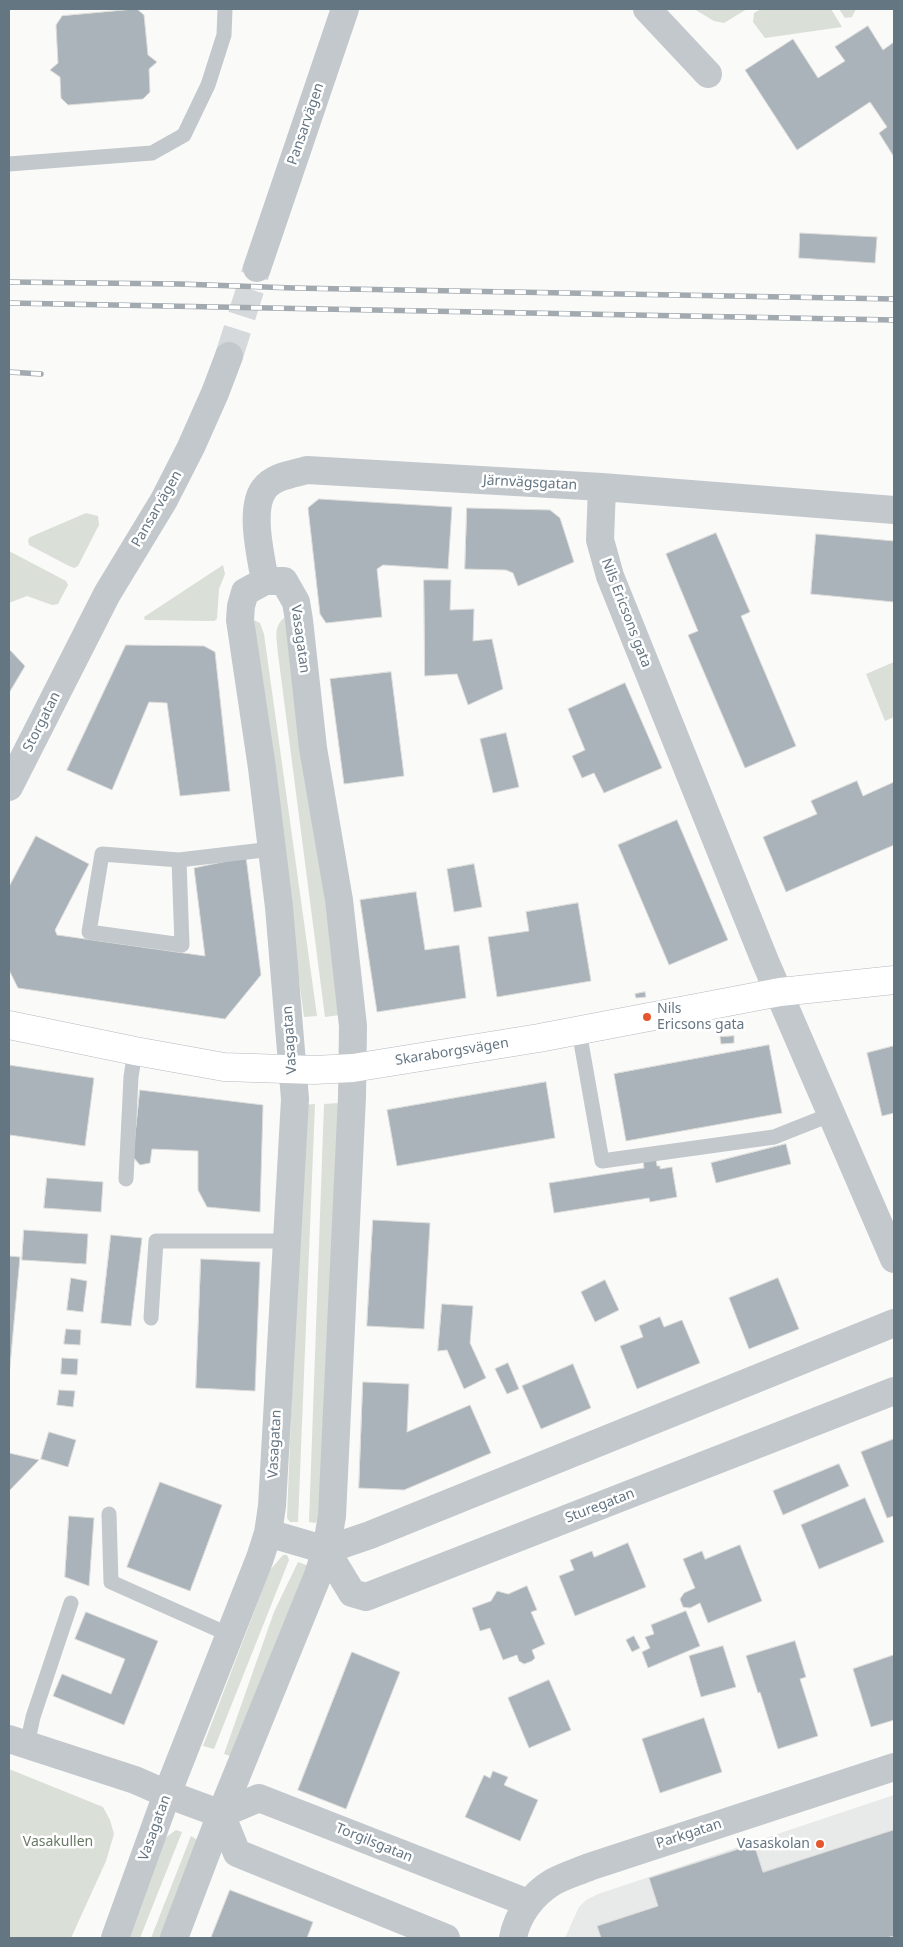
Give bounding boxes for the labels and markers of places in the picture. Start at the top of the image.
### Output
place label: Nils Ericsons gata [657,1001,744,1034]
marker: Nils Ericsons gata [641,1011,653,1023]
place label: Vasaskolan [737,1836,810,1852]
marker: Vasaskolan [814,1838,826,1850]

